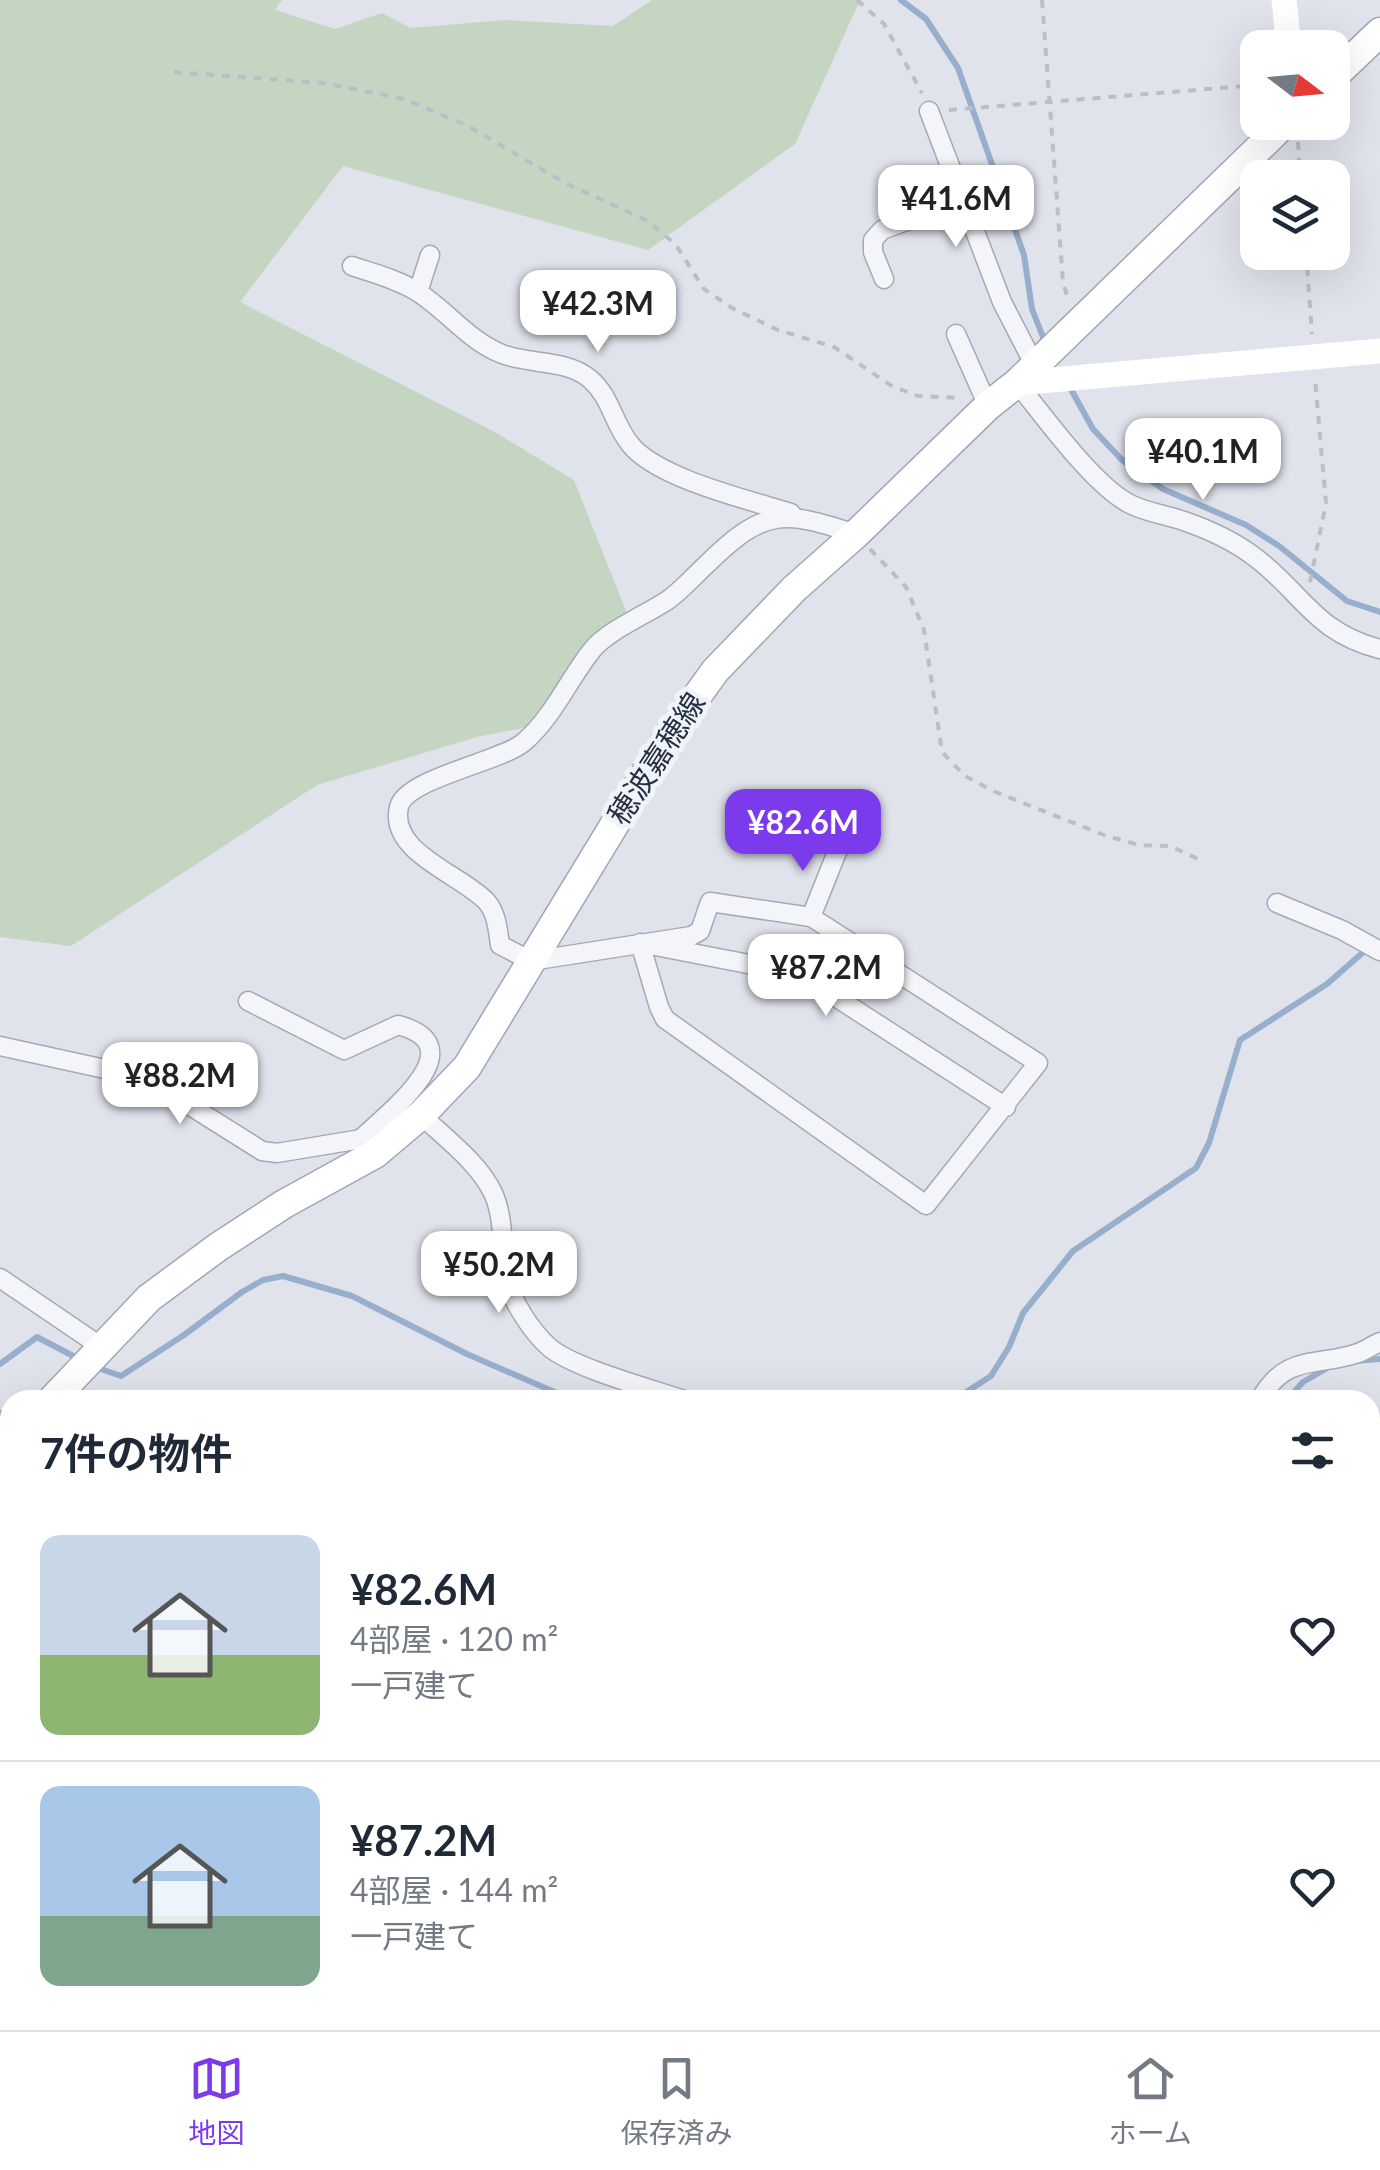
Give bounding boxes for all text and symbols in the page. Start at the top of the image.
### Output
north arrow [1240,30,1350,140]
map controls [1240,30,1350,270]
button: layers [1240,160,1350,270]
pin: ¥41.6M [875,165,1037,250]
text: ¥41.6M [900,178,1012,217]
pin: ¥42.3M [517,270,679,355]
text: ¥42.3M [542,283,654,322]
pin: ¥40.1M [1122,418,1284,503]
text: ¥40.1M [1147,431,1259,470]
street label: 穂波嘉穂線 [599,685,711,831]
pin: ¥82.6M [722,789,884,874]
text: ¥82.6M [747,802,859,841]
pin: ¥87.2M [745,934,907,1019]
text: ¥87.2M [770,947,882,986]
pin: ¥88.2M [99,1042,261,1127]
text: ¥88.2M [124,1055,236,1094]
pin: ¥50.2M [418,1231,580,1316]
text: ¥50.2M [443,1244,555,1283]
icon: filters [1285,1423,1340,1478]
text: 7件の物件 [40,1428,232,1478]
text: ¥82.6M [350,1564,497,1614]
icon: home [120,1575,240,1695]
icon: heart [1285,1608,1340,1663]
text: 4部屋 · 120 m² [350,1619,558,1658]
text: 一戸建て [350,1665,478,1704]
text: ¥87.2M [350,1815,497,1865]
icon: home [120,1826,240,1946]
icon: heart [1285,1859,1340,1914]
text: 4部屋 · 144 m² [350,1870,558,1909]
text: 一戸建て [350,1916,478,1955]
tab: 地図 [188,2051,244,2151]
tab: 保存済み [620,2051,732,2151]
tab: ホーム [1109,2051,1192,2151]

